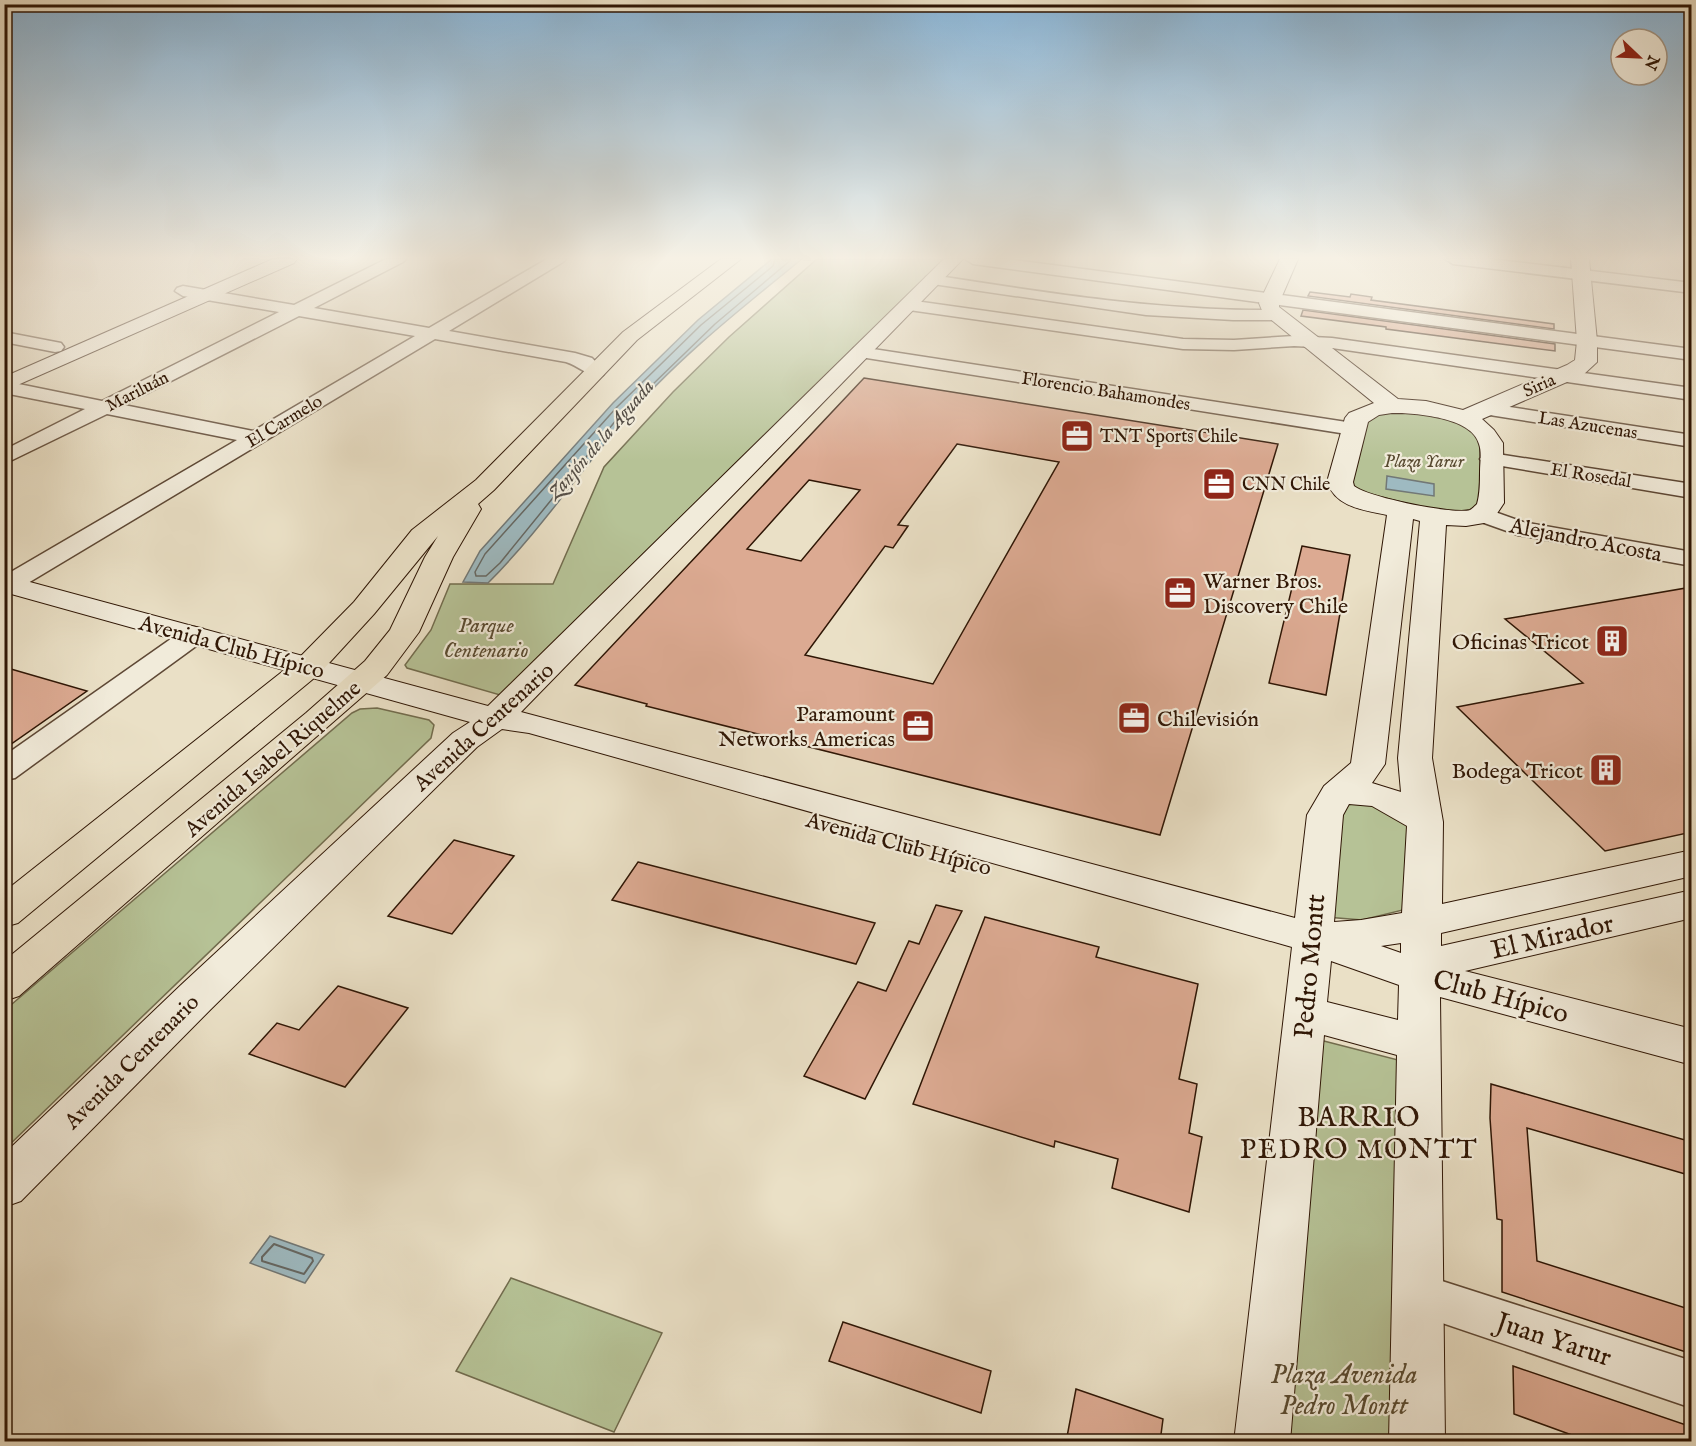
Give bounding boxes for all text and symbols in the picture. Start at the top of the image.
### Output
north arrow [1609,27,1669,87]
text: N [1639,51,1663,73]
street label: Mariluán [102,367,173,418]
street label: Florencio Bahamondes [1020,368,1192,417]
street label: Siria [1520,369,1560,404]
water label: Zanjón de la Aguada [541,375,661,507]
street label: El Carmelo [242,390,327,454]
street label: Las Azucenas [1536,407,1639,446]
office icon: TNT Sports Chile [1059,418,1095,454]
place label: TNT Sports Chile [1100,426,1238,449]
park label: Plaza Yarur [1384,451,1465,474]
street label: El Rosedal [1549,459,1633,494]
office icon: CNN Chile [1201,466,1237,502]
place label: CNN Chile [1242,474,1330,497]
street label: Alejandro Acosta [1506,512,1665,570]
place label: Warner Bros. Discovery Chile [1203,568,1348,621]
office icon: Warner Bros. Discovery Chile [1162,575,1198,611]
street label: Avenida Club Hípico [135,609,327,686]
park label: Parque Centenario [444,612,528,665]
building icon: Oficinas Tricot [1594,623,1630,659]
place label: Oficinas Tricot [1452,629,1589,657]
street label: Avenida Centenario [407,657,561,799]
street label: Avenida Isabel Riquelme [178,675,367,845]
office icon: Chilevisión [1116,700,1152,736]
place label: Paramount Networks Americas [718,701,895,754]
place label: Chilevisión [1157,706,1259,734]
office icon: Paramount Networks Americas [900,708,936,744]
building icon: Bodega Tricot [1588,752,1624,788]
place label: Bodega Tricot [1451,758,1583,786]
street label: Avenida Club Hípico [802,806,994,883]
street label: Pedro Montt [1288,893,1334,1040]
street label: El Mirador [1488,907,1617,969]
street label: Club Hípico [1429,964,1572,1032]
street label: Avenida Centenario [58,989,206,1137]
district label: BARRIO PEDRO MONTT [1240,1101,1478,1168]
street label: Juan Yarur [1489,1305,1615,1376]
park label: Plaza Avenida Pedro Montt [1271,1359,1417,1424]

